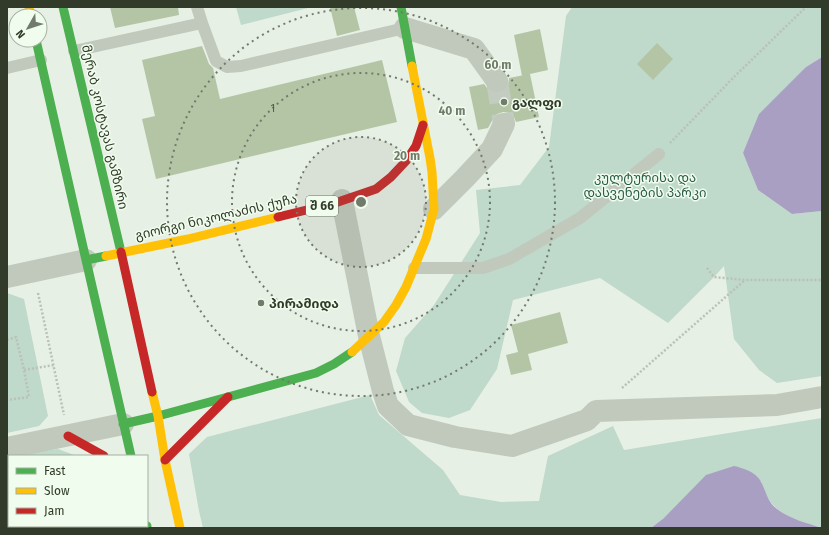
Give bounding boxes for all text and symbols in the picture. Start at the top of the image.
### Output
north arrow [8,8,48,48]
text: N [13,27,28,41]
street label: მერაბ კოსტავას გამზირი [79,43,131,211]
text: 60 m [485,58,511,72]
place label: გალფი [512,95,562,111]
marker: გალფი [499,97,509,107]
house number: 1 [271,102,275,115]
text: 40 m [439,104,465,118]
text: 20 m [394,149,420,163]
park label: კულტურისა და დასვენების პარკი [583,170,707,201]
street label: გიორგი ნიკოლაძის ქუჩა [134,191,299,244]
centre of rings [354,195,368,209]
road number: შ 66 [306,196,338,216]
place label: პირამიდა [269,296,339,312]
marker: პირამიდა [256,298,266,308]
legend [8,455,148,527]
text: Fast [44,464,66,478]
text: Slow [44,484,70,498]
text: Jam [44,504,64,518]

